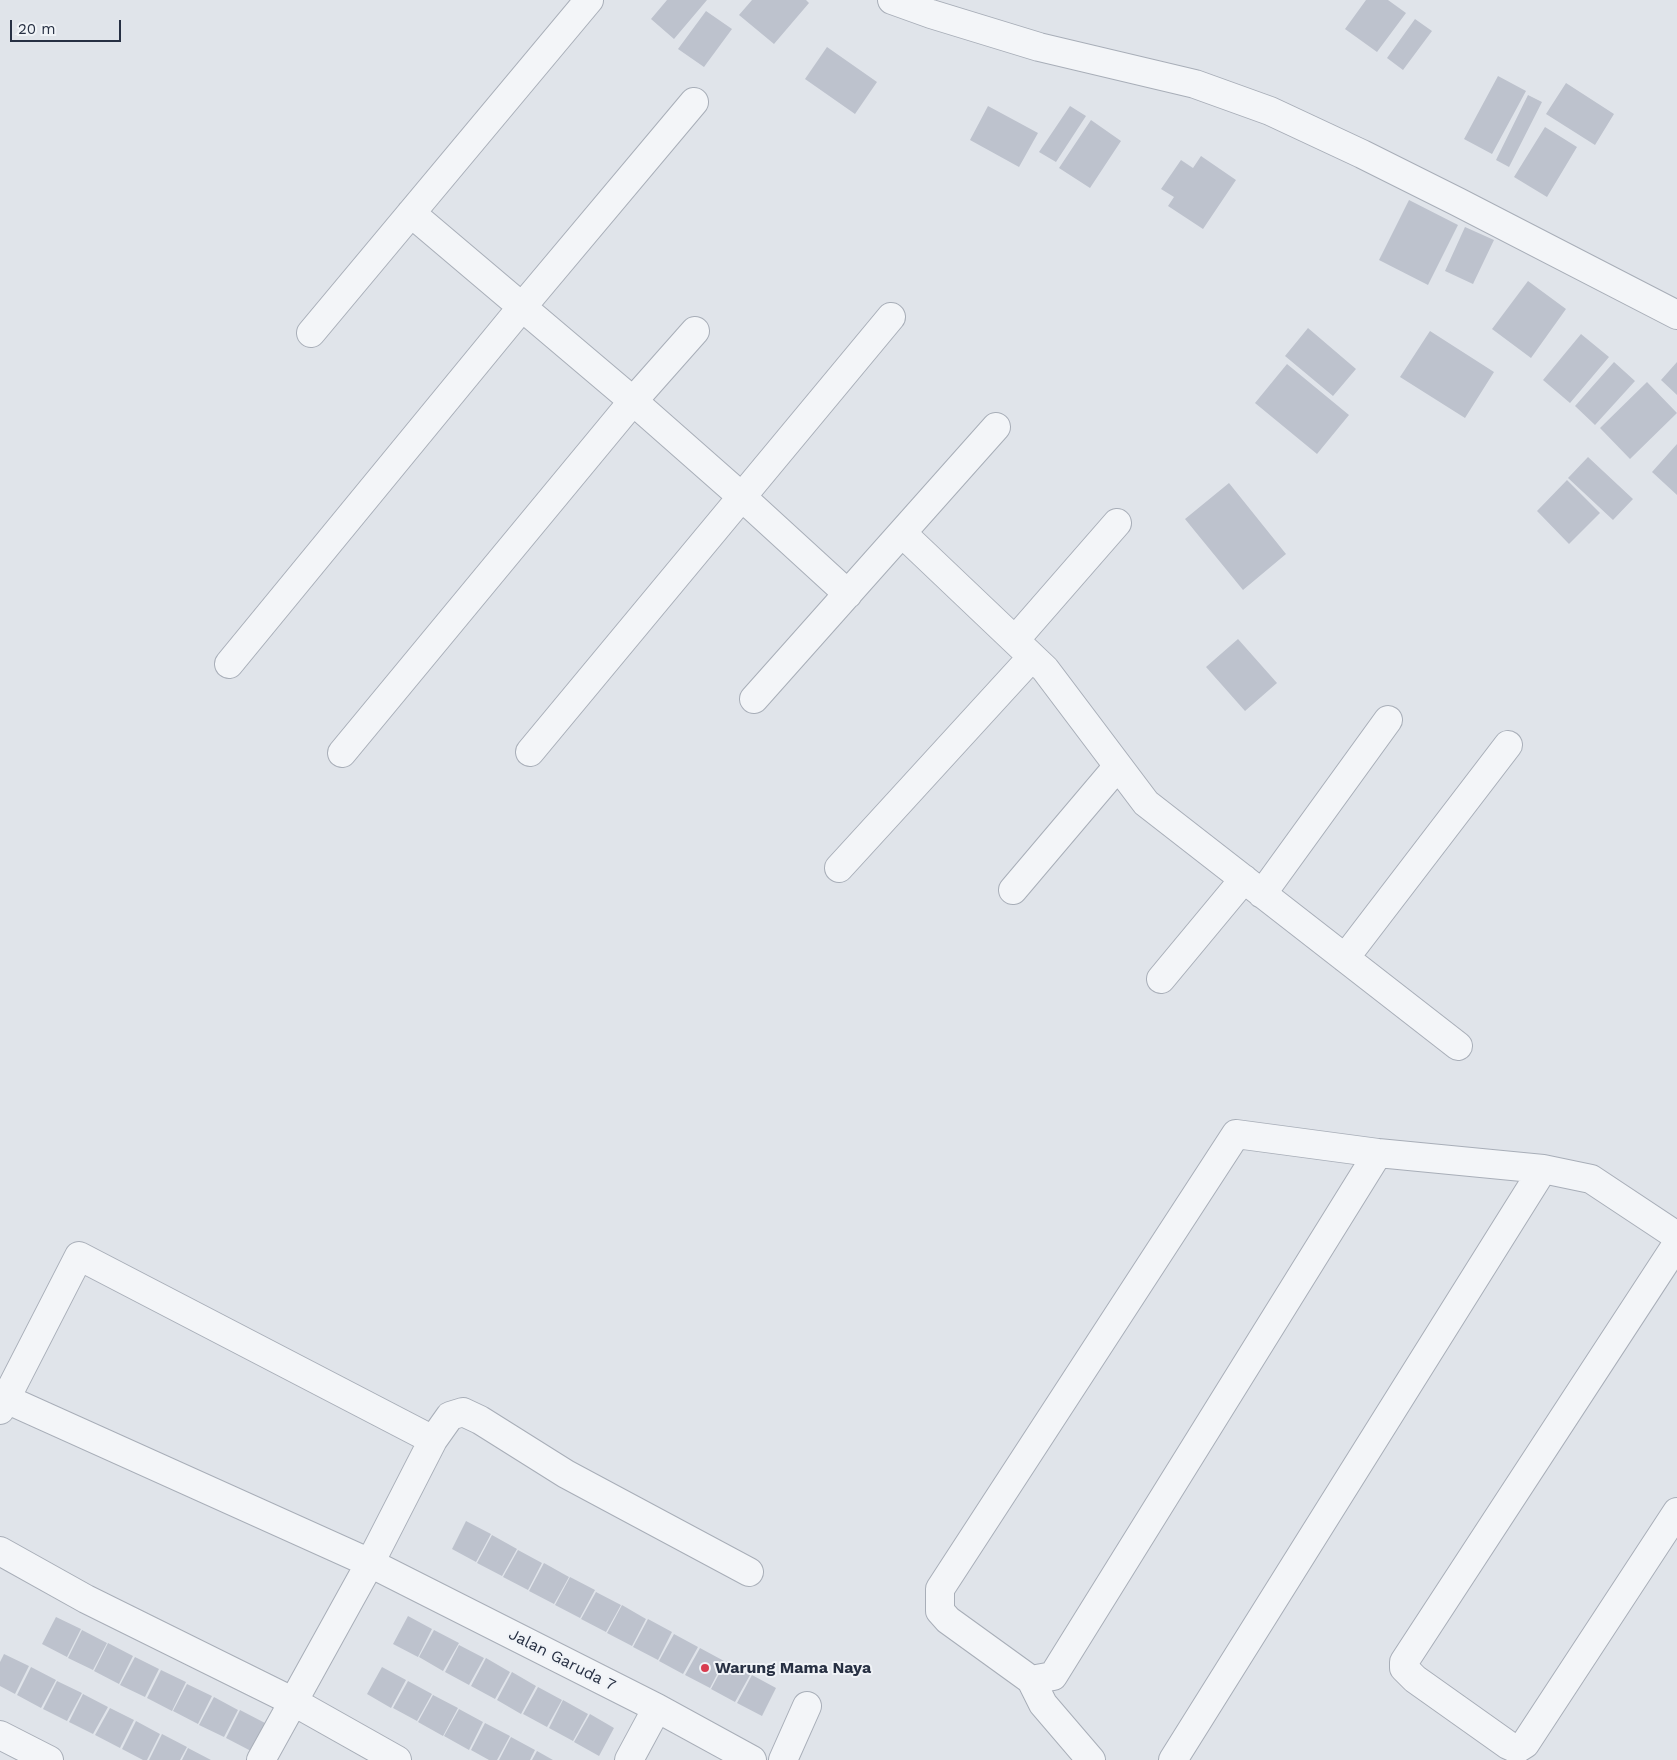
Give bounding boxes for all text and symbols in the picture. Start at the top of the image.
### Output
scale bar [12,10,124,42]
text: 20 m [18,20,56,38]
street label: Jalan Garuda 7 [505,1625,619,1695]
place label: Warung Mama Naya [715,1658,871,1678]
marker: Warung Mama Naya [699,1662,711,1674]

